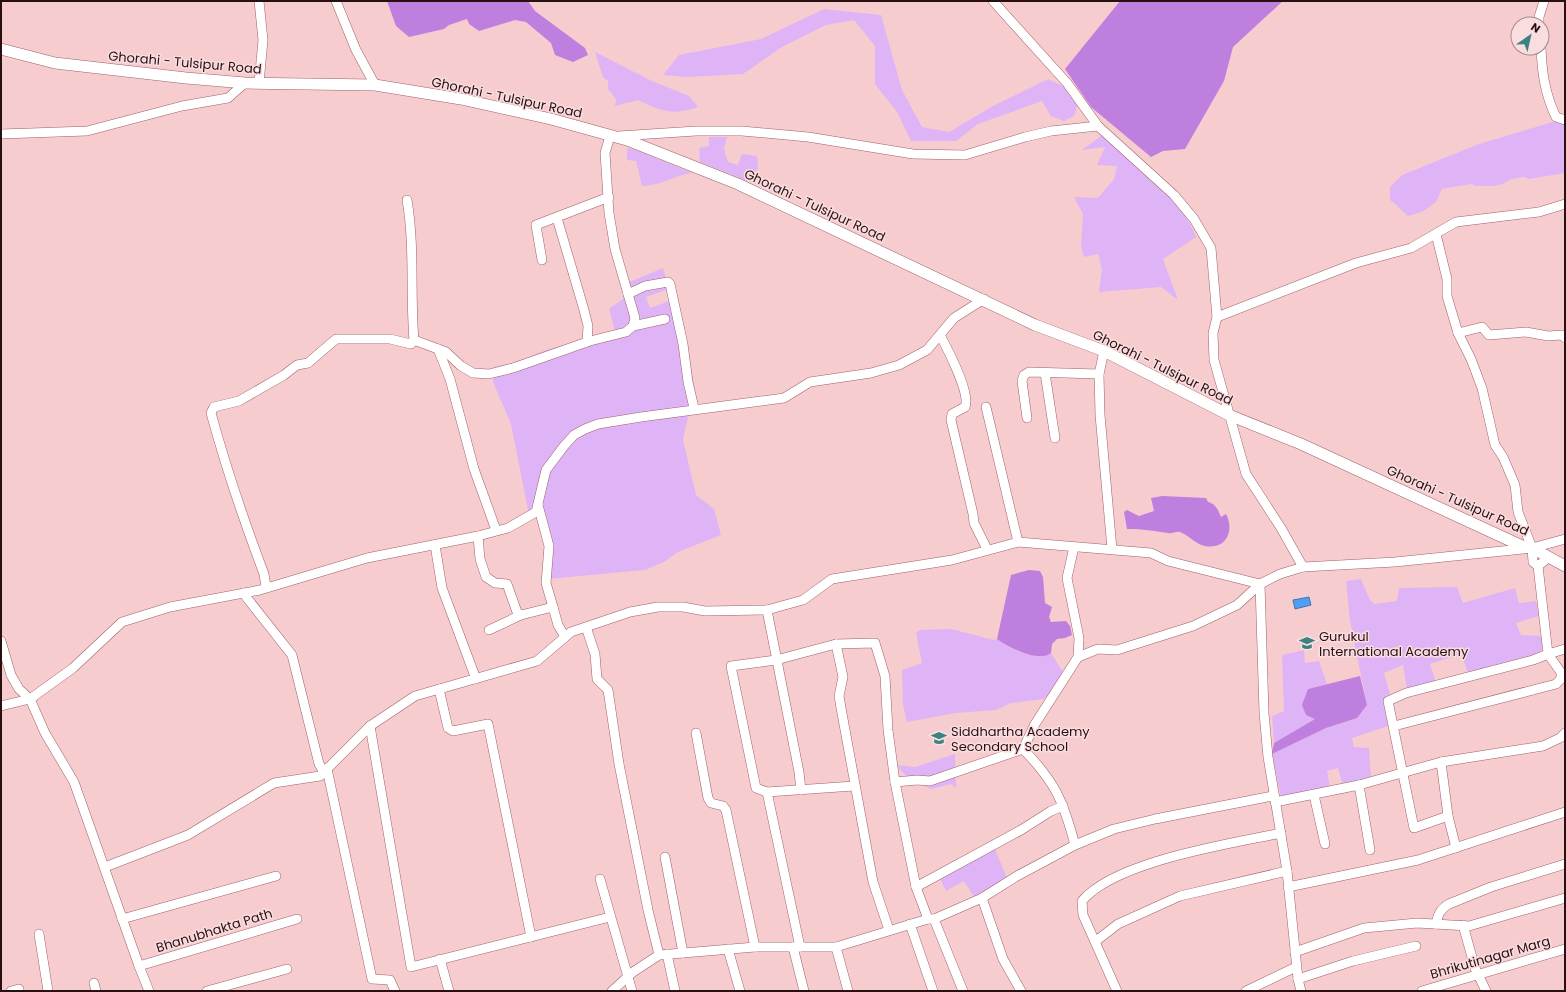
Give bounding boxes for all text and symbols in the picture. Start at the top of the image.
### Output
north arrow [1510,16,1550,56]
text: N [1528,19,1543,37]
street label: Ghorahi - Tulsipur Road [108,46,262,79]
street label: Ghorahi - Tulsipur Road [430,72,584,123]
street label: Ghorahi - Tulsipur Road [741,164,888,247]
street label: Ghorahi - Tulsipur Road [1090,325,1236,410]
street label: Ghorahi - Tulsipur Road [1384,461,1532,540]
place label: Gurukul International Academy [1319,627,1469,661]
school or university icon: Gurukul International Academy [1298,634,1316,652]
place label: Siddhartha Academy Secondary School [951,722,1090,756]
school or university icon: Siddhartha Academy Secondary School [930,729,948,747]
street label: Bhanubhakta Path [154,904,275,957]
street label: Bhrikutinagar Marg [1428,931,1552,984]

